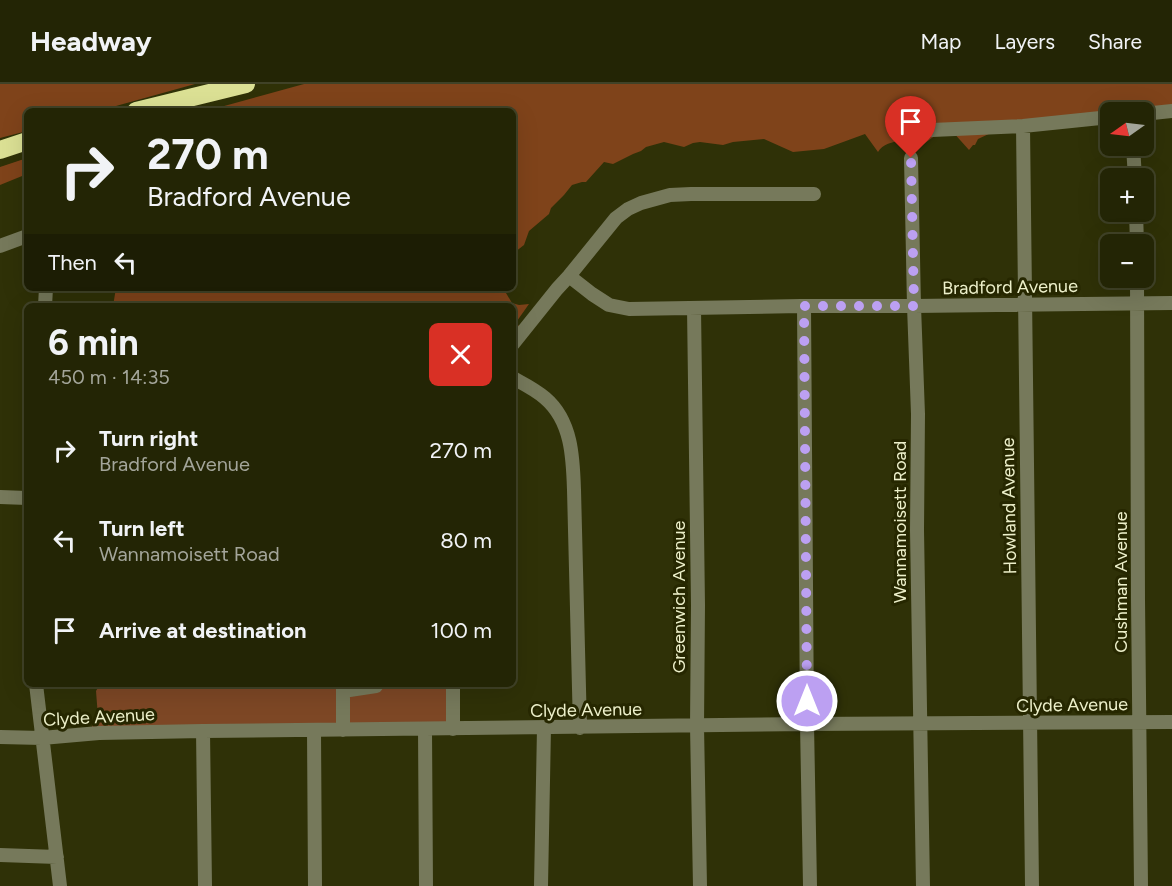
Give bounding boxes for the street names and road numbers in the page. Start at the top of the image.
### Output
street label: Bradford Avenue [942,275,1078,299]
street label: Howland Avenue [997,437,1021,575]
street label: Wannamoisett Road [889,441,911,603]
street label: Cushman Avenue [1110,511,1132,653]
street label: Greenwich Avenue [668,520,690,673]
street label: Clyde Avenue [1016,693,1128,717]
street label: Clyde Avenue [530,698,642,722]
street label: Clyde Avenue [43,703,156,731]

